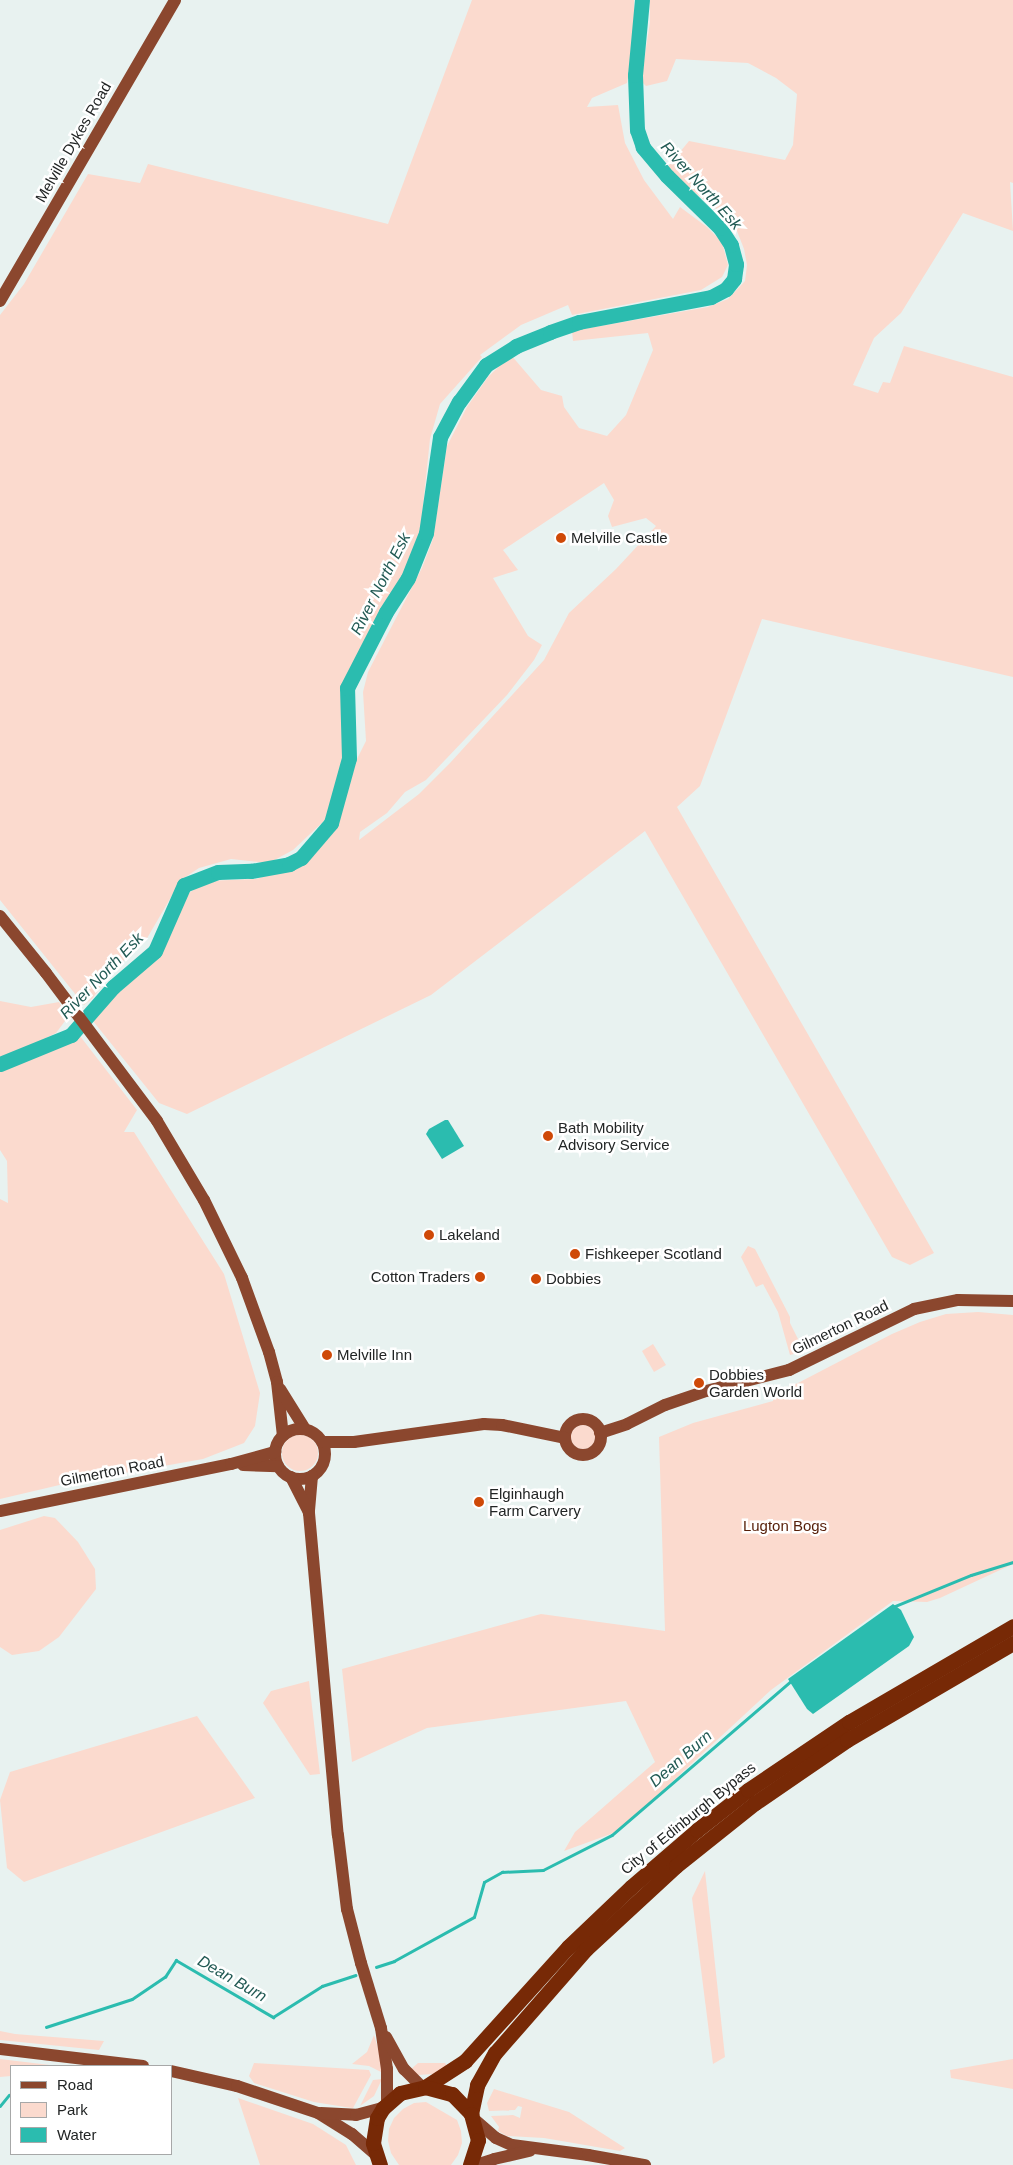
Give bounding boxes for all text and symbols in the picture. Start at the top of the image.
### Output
street label: Melville Dykes Road [31,79,115,205]
water label: River North Esk [656,138,746,234]
place label: Melville Castle [571,529,668,547]
water label: River North Esk [347,530,415,638]
marker: Melville Castle [555,532,567,544]
water label: River North Esk [56,929,148,1023]
place label: Bath Mobility Advisory Service [558,1118,670,1153]
marker: Bath Mobility Advisory Service [542,1130,554,1142]
place label: Lakeland [439,1226,500,1244]
marker: Lakeland [423,1229,435,1241]
place label: Fishkeeper Scotland [585,1245,722,1263]
marker: Fishkeeper Scotland [569,1248,581,1260]
place label: Cotton Traders [371,1268,470,1286]
place label: Dobbies [546,1270,601,1288]
marker: Cotton Traders [474,1271,486,1283]
marker: Dobbies [530,1273,542,1285]
street label: Gilmerton Road [789,1296,891,1358]
place label: Melville Inn [337,1346,412,1364]
marker: Melville Inn [321,1349,333,1361]
place label: Dobbies Garden World [709,1365,802,1400]
marker: Dobbies Garden World [693,1377,705,1389]
street label: Gilmerton Road [59,1452,165,1490]
place label: Elginhaugh Farm Carvery [489,1484,581,1519]
marker: Elginhaugh Farm Carvery [473,1496,485,1508]
park label: Lugton Bogs [743,1517,827,1535]
water label: Dean Burn [646,1727,716,1791]
street label: City of Edinburgh Bypass [617,1758,759,1878]
water label: Dean Burn [194,1952,270,2006]
legend [10,2065,172,2155]
text: Road [57,2076,93,2093]
text: Park [57,2101,88,2118]
text: Water [57,2126,96,2143]

